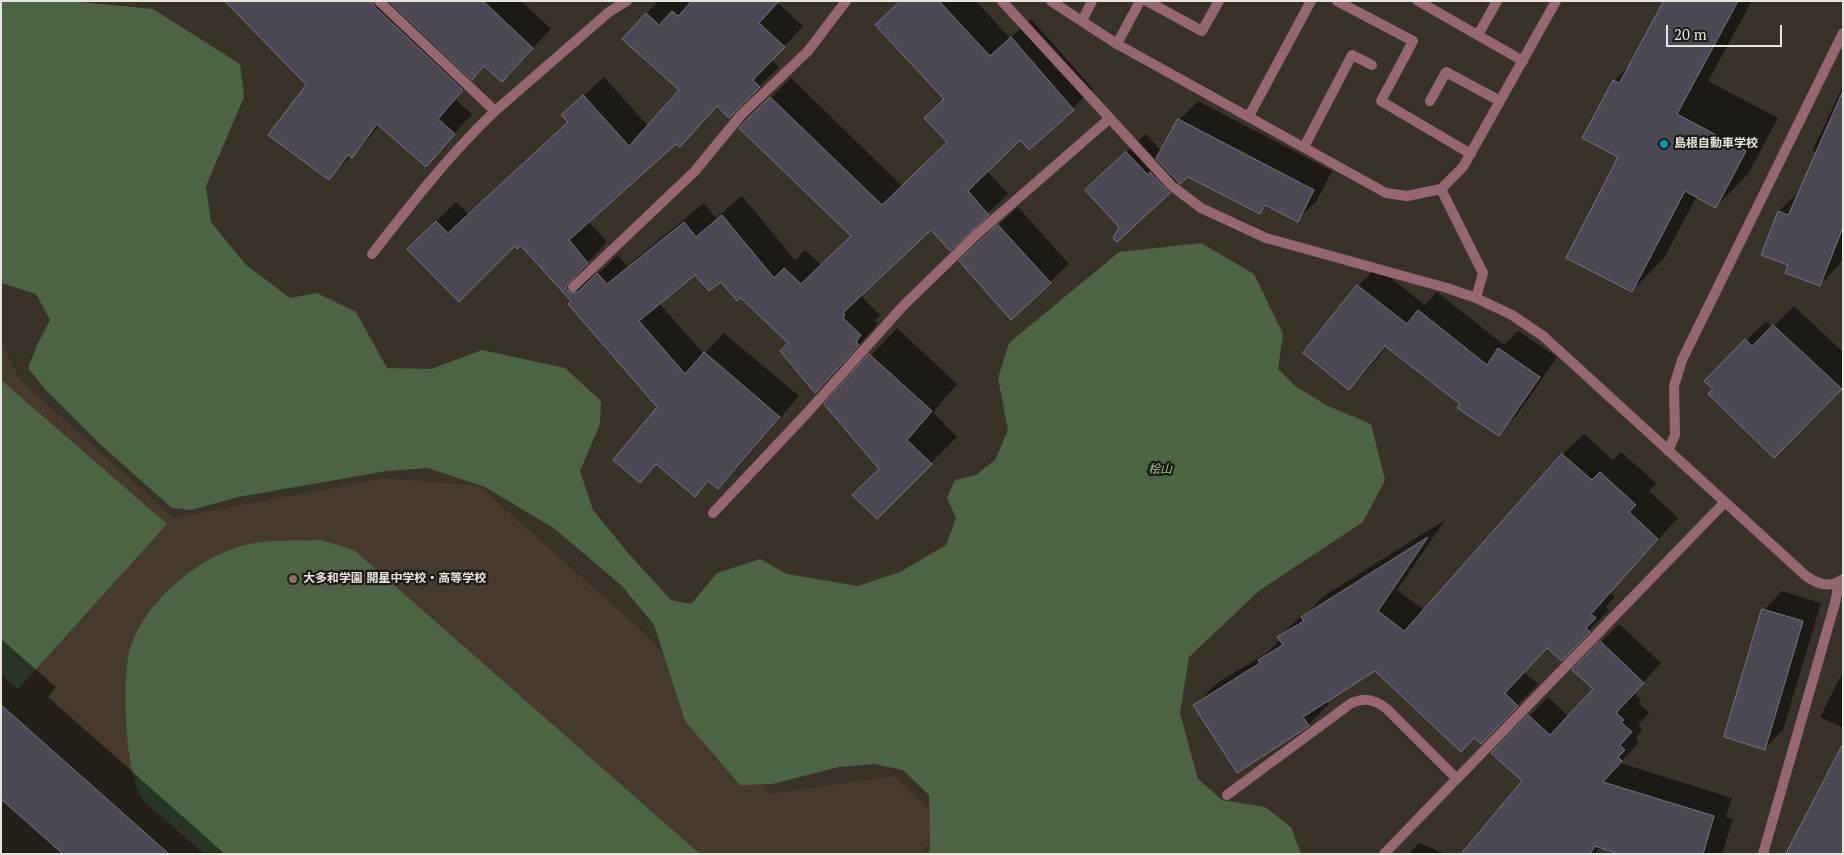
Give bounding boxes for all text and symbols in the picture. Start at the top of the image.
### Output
scale bar [1669,15,1785,47]
text: 20 m [1674,24,1707,44]
place label: 島根自動車学校 [1674,137,1758,151]
marker: 島根自動車学校 [1658,138,1670,150]
park label: 桧山 [1148,463,1172,477]
place label: 大多和学園 開星中学校・高等学校 [303,572,486,586]
marker: 大多和学園 開星中学校・高等学校 [287,573,299,585]

